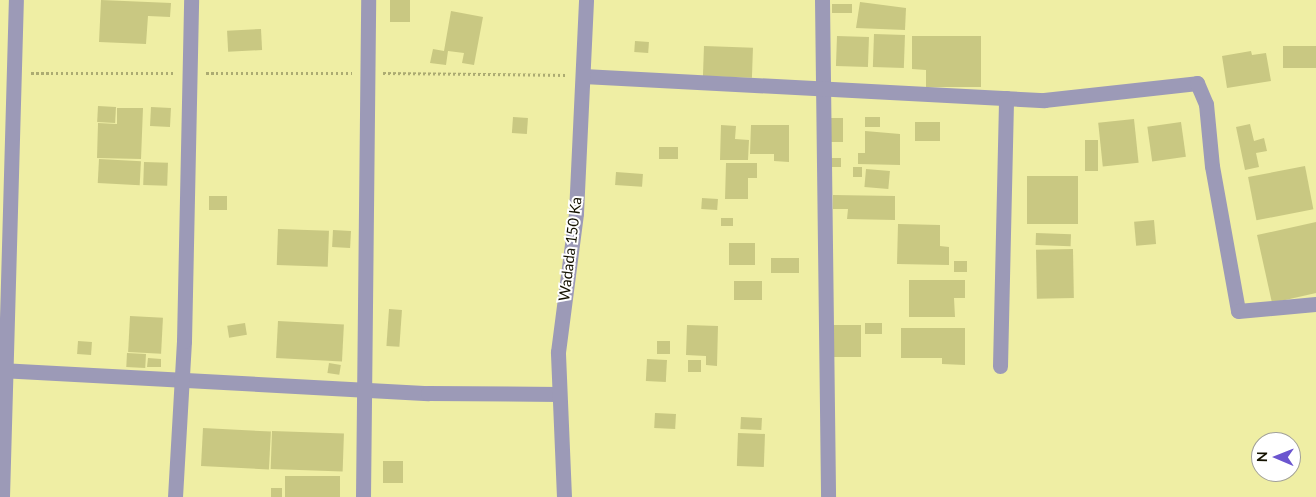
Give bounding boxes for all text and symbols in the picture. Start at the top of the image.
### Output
street label: Wadada 150 Ka [555,196,585,302]
north arrow [1251,432,1301,482]
text: N [1253,451,1270,462]

